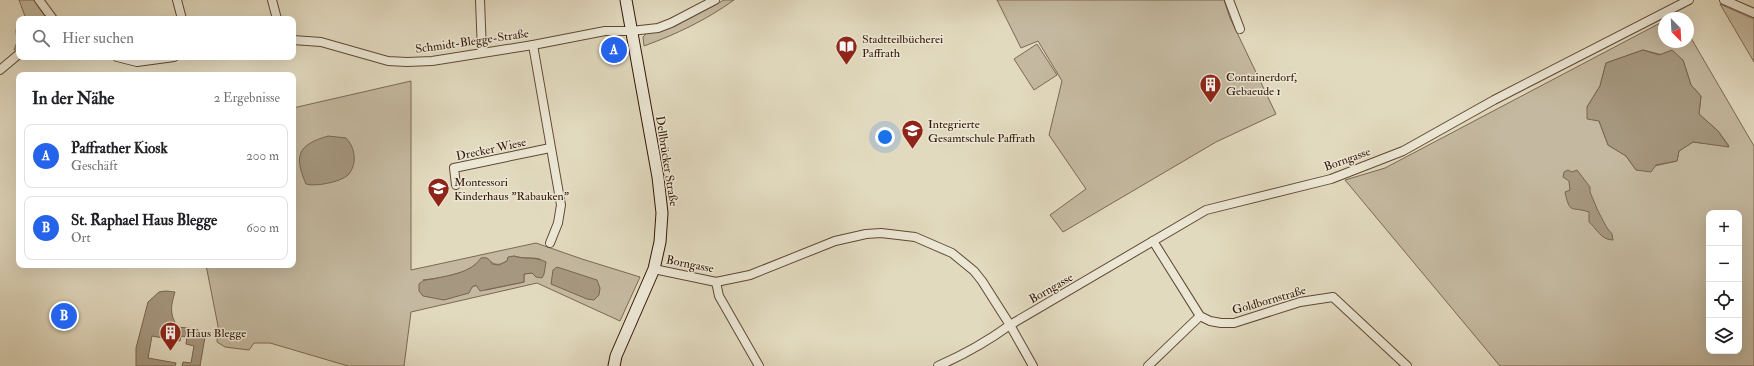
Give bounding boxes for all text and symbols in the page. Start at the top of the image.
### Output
north arrow [1658,12,1694,48]
search box [16,16,296,60]
street label: Schmidt-Blegge-Straße [414,26,530,57]
icon: search [30,27,52,49]
text: Hier suchen [62,29,134,48]
place label: Stadtteilbücherei Paffrath [862,32,943,61]
library icon: Stadtteilbücherei Paffrath [834,33,860,66]
pin: A [601,35,627,65]
place label: Containerdorf, Gebaeude 1 [1226,70,1297,99]
building icon: Containerdorf, Gebaeude 1 [1198,71,1224,104]
text: In der Nähe [32,88,114,109]
text: 2 Ergebnisse [214,90,280,106]
street label: Dellbrücker Straße [652,115,681,207]
place label: Integrierte Gesamtschule Paffrath [928,117,1036,146]
school or university icon: Integrierte Gesamtschule Paffrath [899,118,925,151]
your location [875,127,895,147]
street label: Drecker Wiese [455,135,527,164]
text: Paffrather Kiosk [71,139,168,158]
street label: Borngasse [1322,144,1372,175]
text: A [42,148,50,164]
text: 200 m [246,148,279,164]
text: Geschäft [71,158,118,174]
place label: Montessori Kinderhaus "Rabauken" [454,175,570,204]
school or university icon: Montessori Kinderhaus "Rabauken" [425,176,451,209]
map controls [1706,210,1742,354]
button: + [1706,210,1742,246]
text: St. Raphael Haus Blegge [71,211,217,230]
text: B [42,220,50,236]
text: 600 m [246,220,279,236]
text: Ort [71,230,91,246]
button: − [1706,246,1742,282]
street label: Borngasse [665,253,715,276]
street label: Borngasse [1027,270,1076,307]
button: locate [1706,282,1742,318]
street label: Goldbornstraße [1231,283,1308,318]
pin: B [51,301,77,331]
button: layers [1706,318,1742,354]
building icon: Haus Blegge [158,320,184,353]
place label: Haus Blegge [186,326,246,341]

